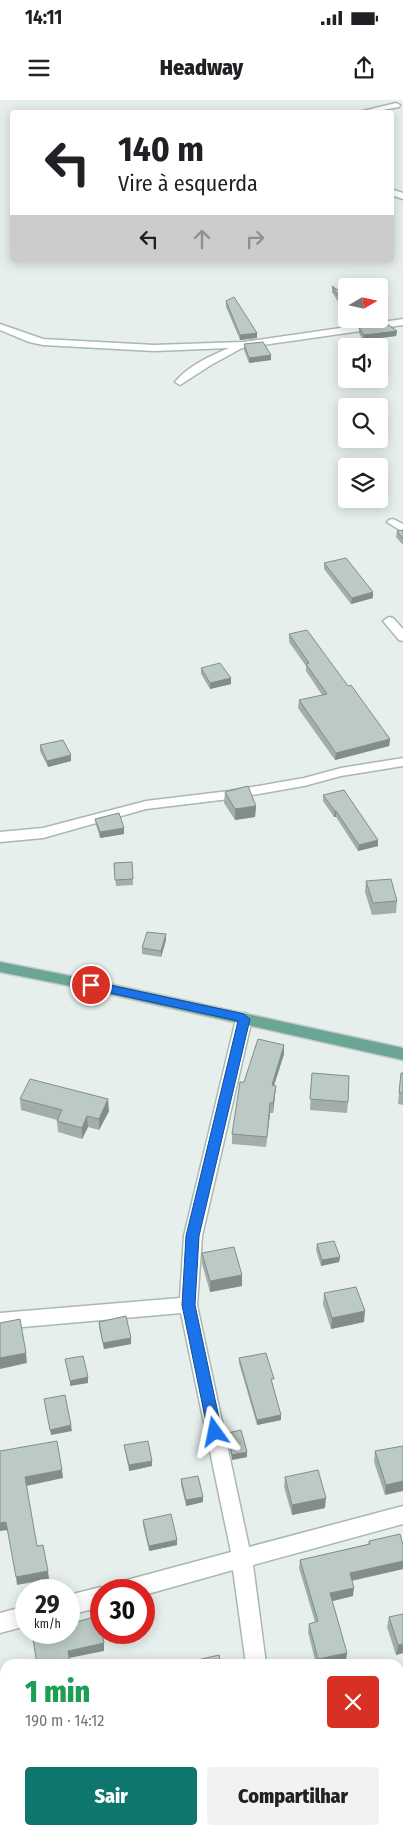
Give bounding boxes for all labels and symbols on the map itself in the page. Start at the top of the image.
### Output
north arrow [338,278,388,328]
pin [70,964,112,1006]
position arrow [188,1405,240,1457]
speed limit sign: 30 [90,1579,155,1644]

